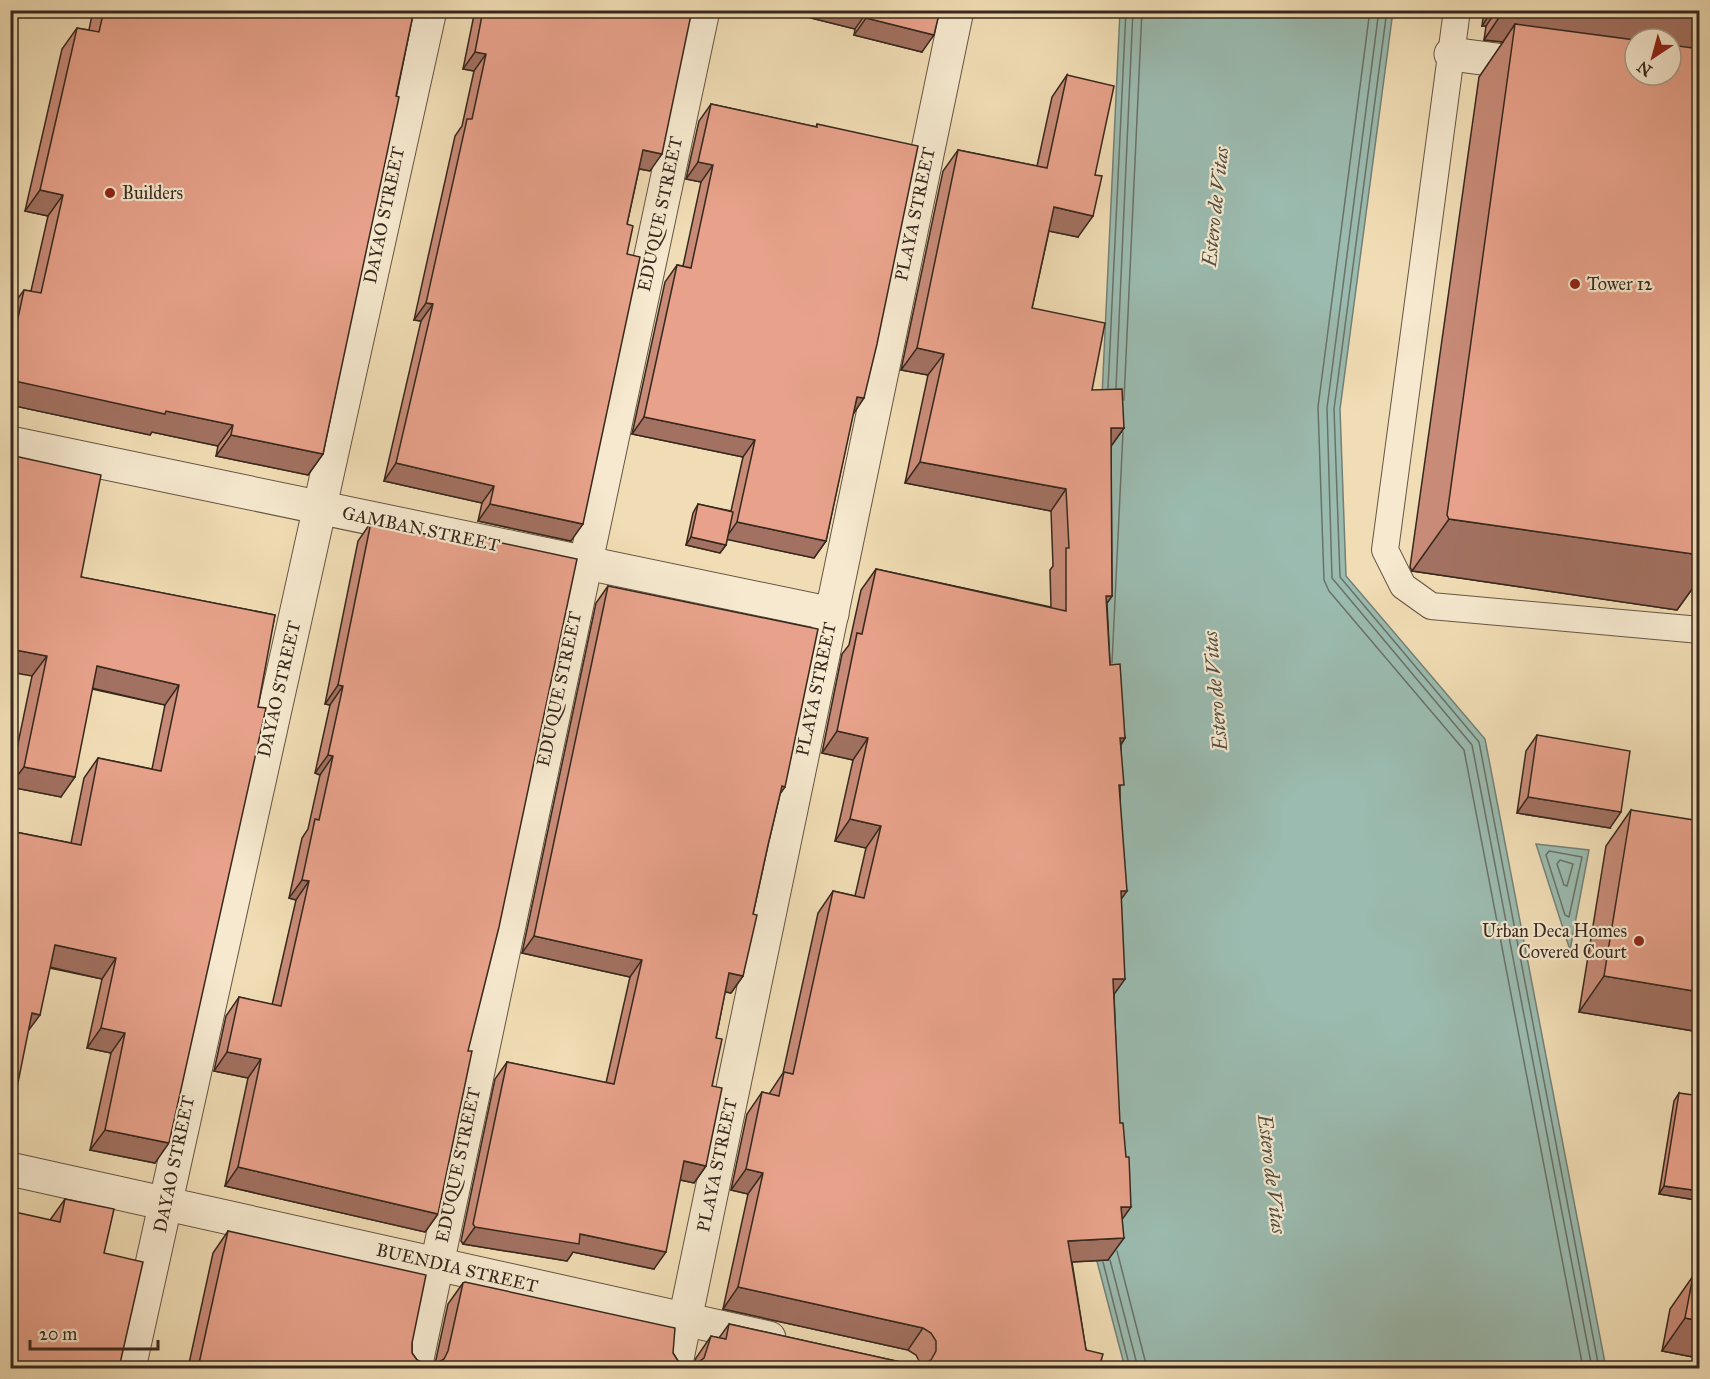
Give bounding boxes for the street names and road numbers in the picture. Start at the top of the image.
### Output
street label: EDUQUE STREET [633,134,687,294]
street label: DAYAO STREET [359,145,409,285]
street label: PLAYA STREET [890,145,940,283]
street label: GAMBAN STREET [340,502,502,556]
street label: EDUQUE STREET [532,609,586,769]
street label: DAYAO STREET [253,619,305,759]
street label: PLAYA STREET [791,620,841,758]
street label: EDUQUE STREET [431,1085,485,1245]
street label: DAYAO STREET [149,1094,199,1234]
street label: PLAYA STREET [692,1096,742,1234]
street label: BUENDIA STREET [374,1239,540,1297]

